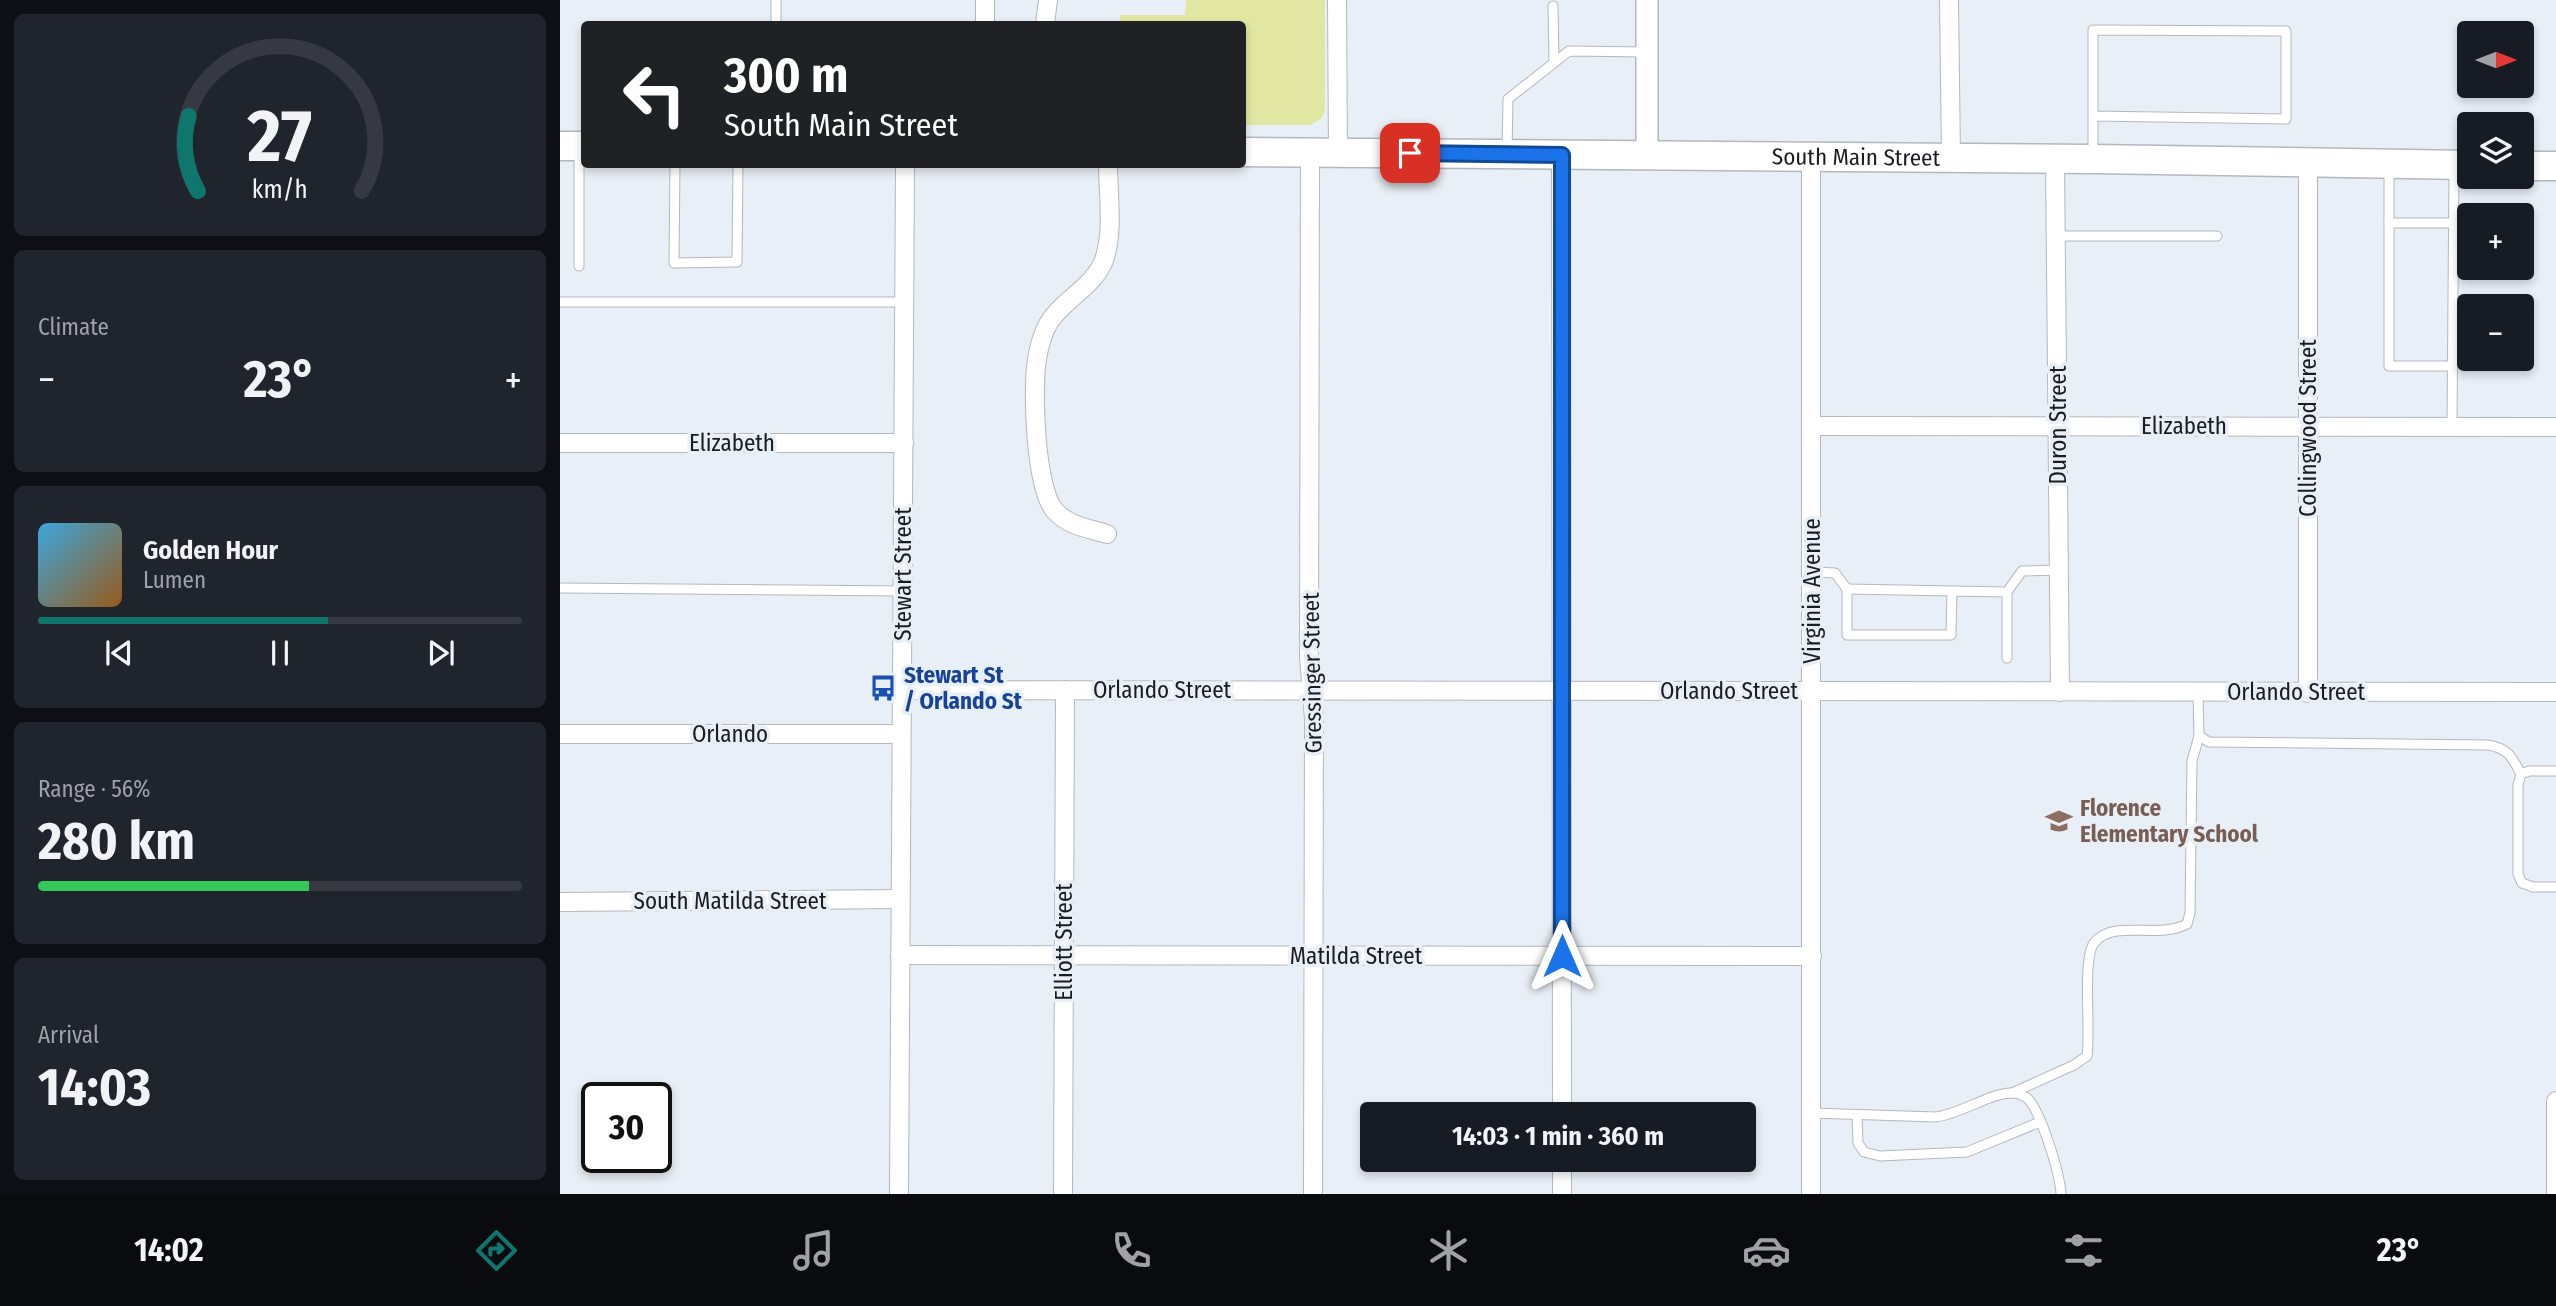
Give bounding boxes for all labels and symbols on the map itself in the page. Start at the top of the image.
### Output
north arrow [2457,21,2534,98]
pin [1380,123,1440,183]
street label: South Main Street [1772,142,1941,172]
street label: Collingwood Street [2294,339,2322,517]
street label: Duron Street [2044,365,2072,484]
street label: Elizabeth [2141,412,2227,440]
street label: Elizabeth [689,429,775,457]
street label: Stewart Street [889,507,917,641]
street label: Virginia Avenue [1798,518,1826,664]
street label: Gressinger Street [1297,592,1327,754]
place label: Stewart St / Orlando St [904,661,1023,715]
bus stop icon: Stewart St / Orlando St [868,673,898,703]
street label: Orlando Street [1093,676,1232,704]
street label: Orlando Street [1660,677,1799,705]
street label: Orlando Street [2227,678,2366,706]
street label: Orlando [692,720,768,748]
place label: Florence Elementary School [2080,794,2259,848]
school or university icon: Florence Elementary School [2044,806,2074,836]
street label: Elliott Street [1050,883,1078,1001]
street label: South Matilda Street [633,887,827,915]
position arrow [1525,919,1599,993]
street label: Matilda Street [1290,942,1423,970]
speed limit sign: 30 [581,1082,672,1173]

